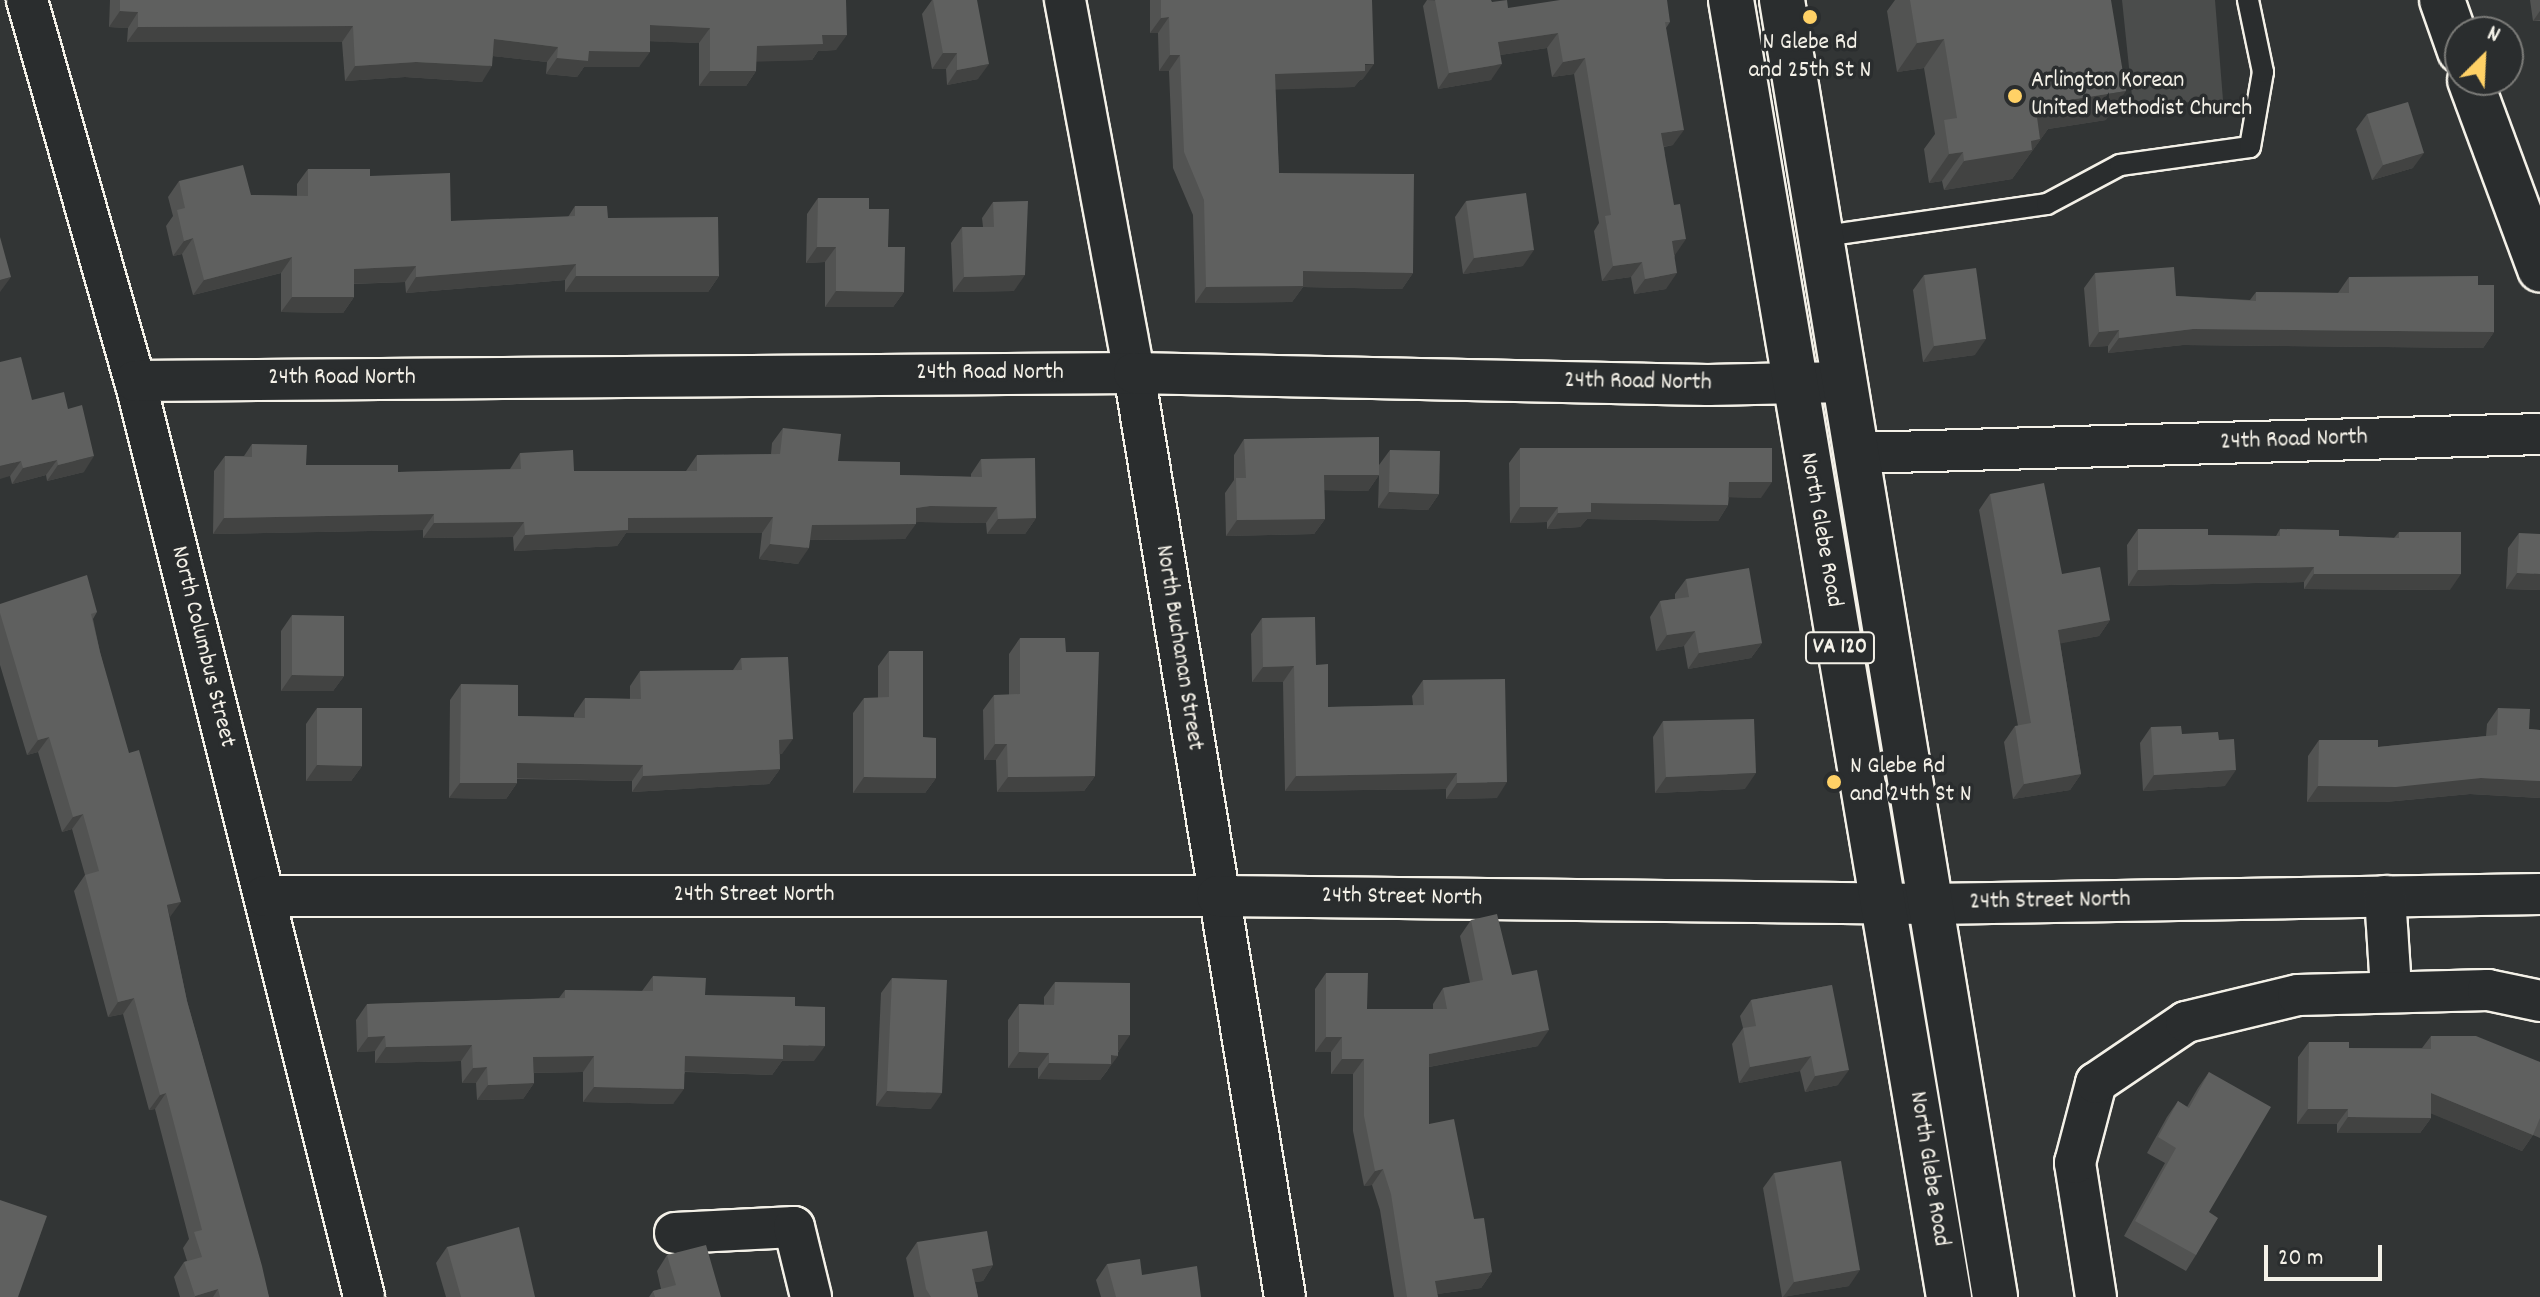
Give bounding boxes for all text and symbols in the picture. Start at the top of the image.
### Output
marker: N Glebe Rd and 25th St N [1801,8,1819,26]
north arrow [2444,16,2524,96]
text: N [2482,19,2504,52]
place label: N Glebe Rd and 25th St N [1749,30,1871,86]
place label: Arlington Korean United Methodist Church [2031,68,2252,124]
marker: Arlington Korean United Methodist Church [2006,87,2024,105]
street label: 24th Road North [916,360,1064,388]
street label: 24th Road North [268,365,416,393]
street label: 24th Road North [1564,367,1712,399]
street label: 24th Road North [2220,424,2368,458]
street label: North Glebe Road [1792,450,1848,610]
street label: North Columbus Street [163,543,241,751]
street label: North Buchanan Street [1148,543,1208,753]
road number: VA 120 [1804,630,1876,666]
place label: N Glebe Rd and 24th St N [1850,754,1972,810]
marker: N Glebe Rd and 24th St N [1825,773,1843,791]
street label: 24th Street North [674,882,834,910]
street label: 24th Street North [1321,882,1483,914]
street label: 24th Street North [1969,886,2131,918]
street label: North Glebe Road [1902,1089,1954,1249]
scale bar [2268,1229,2386,1279]
text: 20 m [2278,1242,2324,1276]

